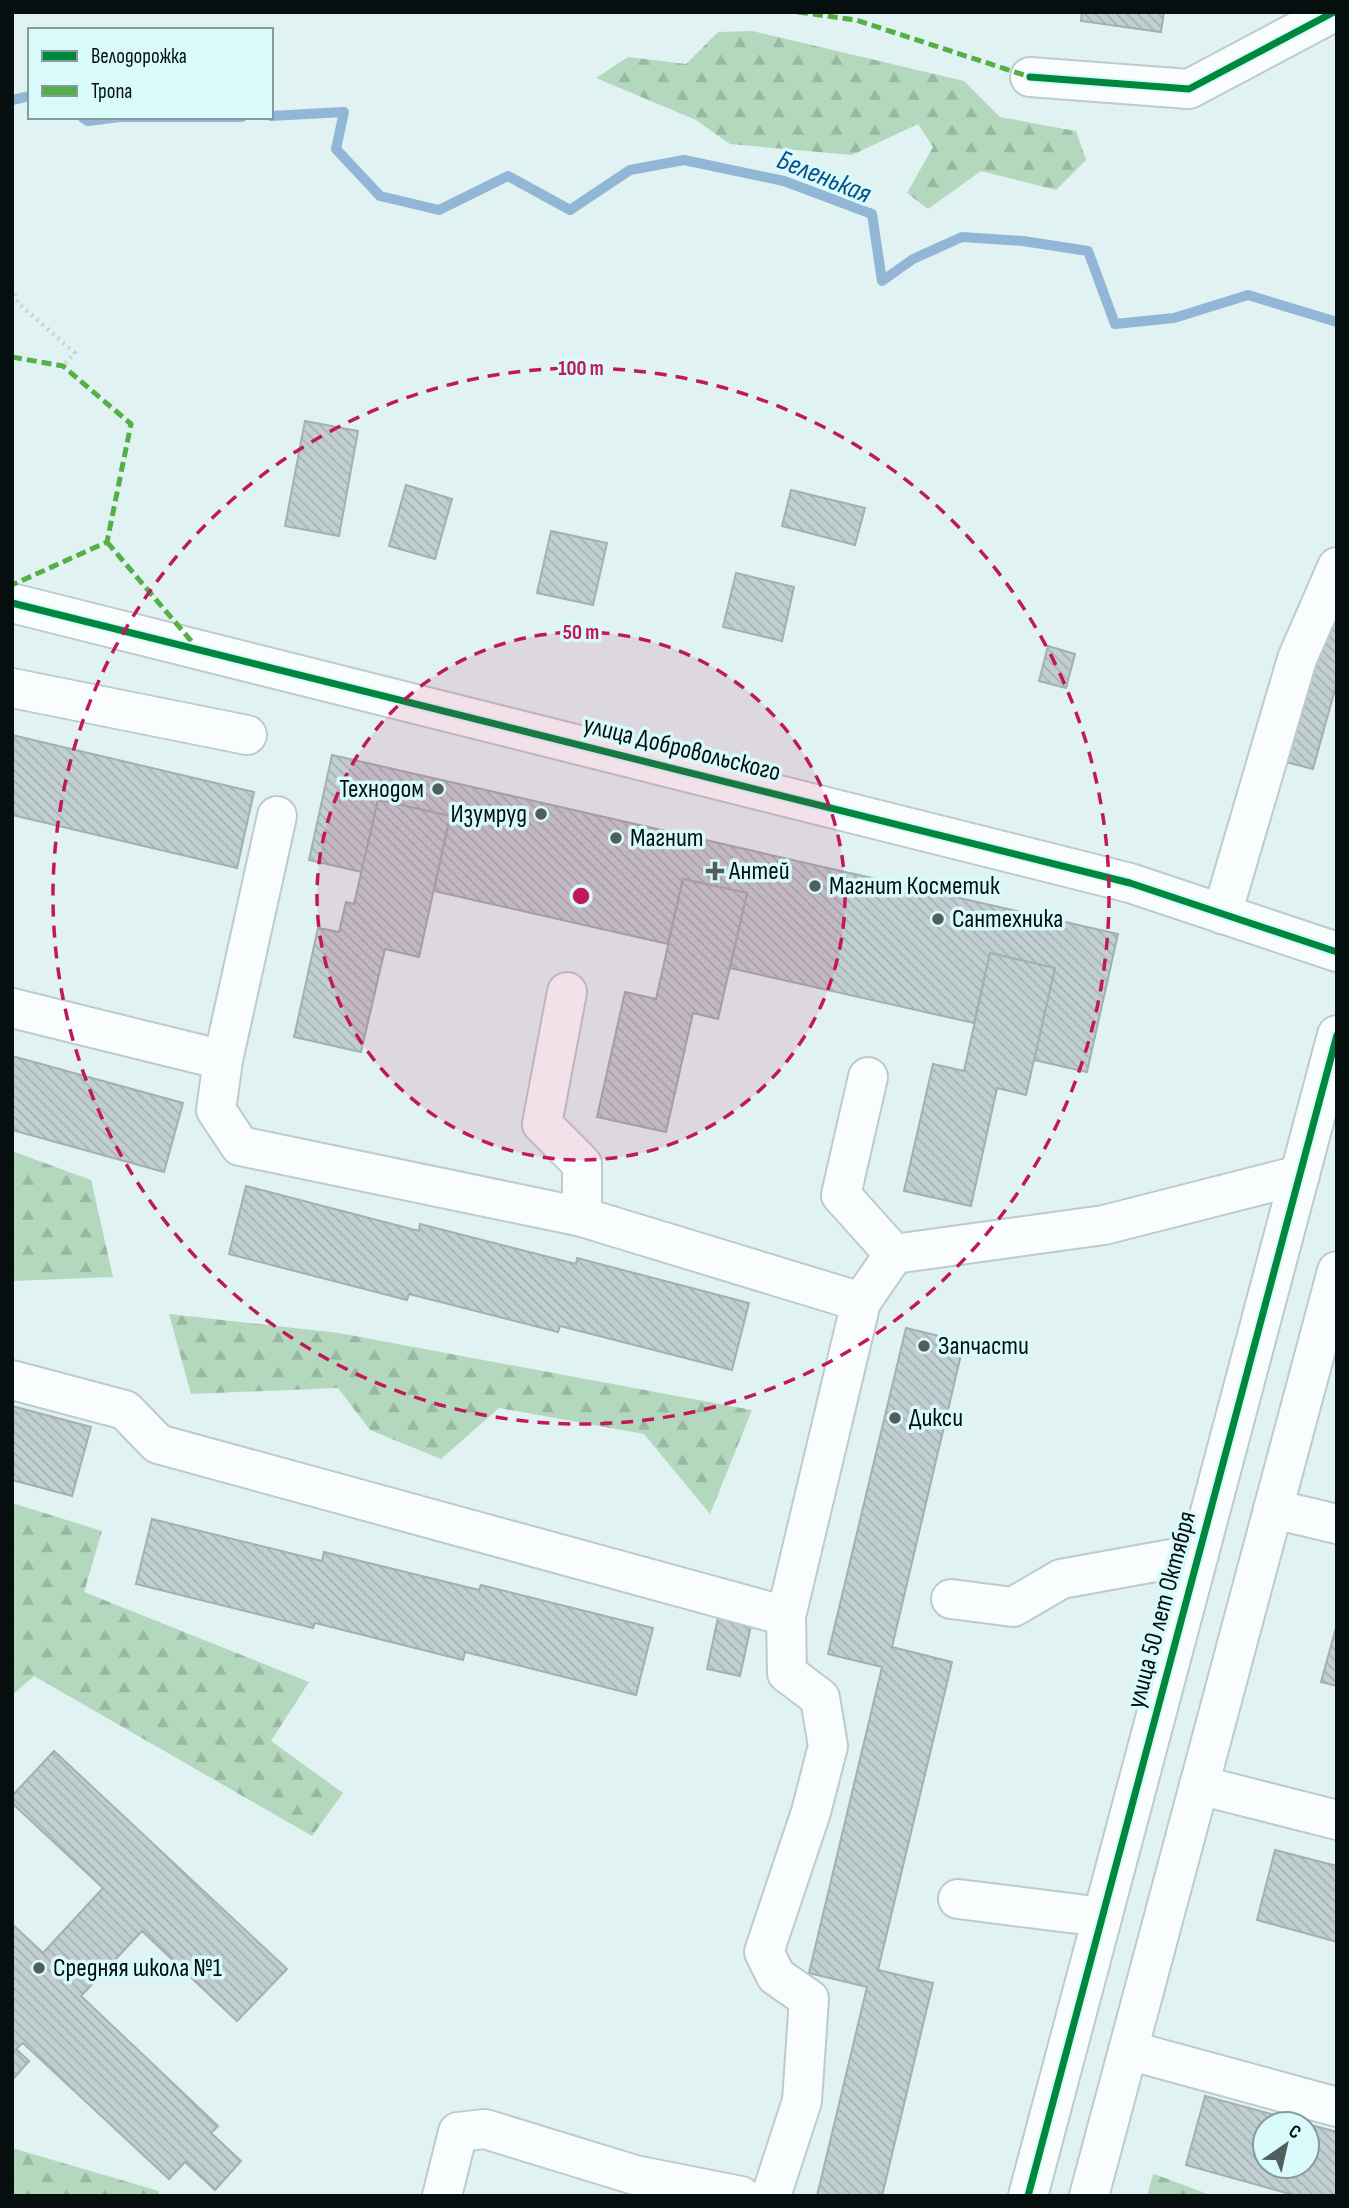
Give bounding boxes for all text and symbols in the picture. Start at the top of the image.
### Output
legend [28,28,273,119]
text: Велодорожка [91,44,187,69]
text: Тропа [91,79,132,104]
water label: Беленькая [772,143,876,211]
text: 100 m [558,356,604,381]
text: 50 m [563,620,599,645]
street label: улица Добровольского [580,710,784,788]
place label: Технодом [339,774,424,805]
marker: Технодом [430,781,446,797]
place label: Изумруд [451,799,527,830]
marker: Изумруд [533,806,549,822]
place label: Магнит [630,823,703,854]
marker: Магнит [608,830,624,846]
place label: Антей [728,856,790,887]
marker: Антей [707,863,723,879]
place label: Магнит Косметик [829,871,1000,902]
marker: Магнит Косметик [807,878,823,894]
centre of rings [569,884,593,908]
place label: Сантехника [952,904,1063,935]
marker: Сантехника [930,911,946,927]
place label: Запчасти [938,1331,1029,1362]
marker: Запчасти [916,1338,932,1354]
place label: Дикси [909,1403,963,1434]
marker: Дикси [887,1410,903,1426]
street label: улица 50 лет Октября [1121,1508,1203,1712]
place label: Средняя школа №1 [53,1953,222,1984]
marker: Средняя школа №1 [31,1960,47,1976]
north arrow [1251,2110,1321,2180]
text: С [1284,2120,1305,2145]

